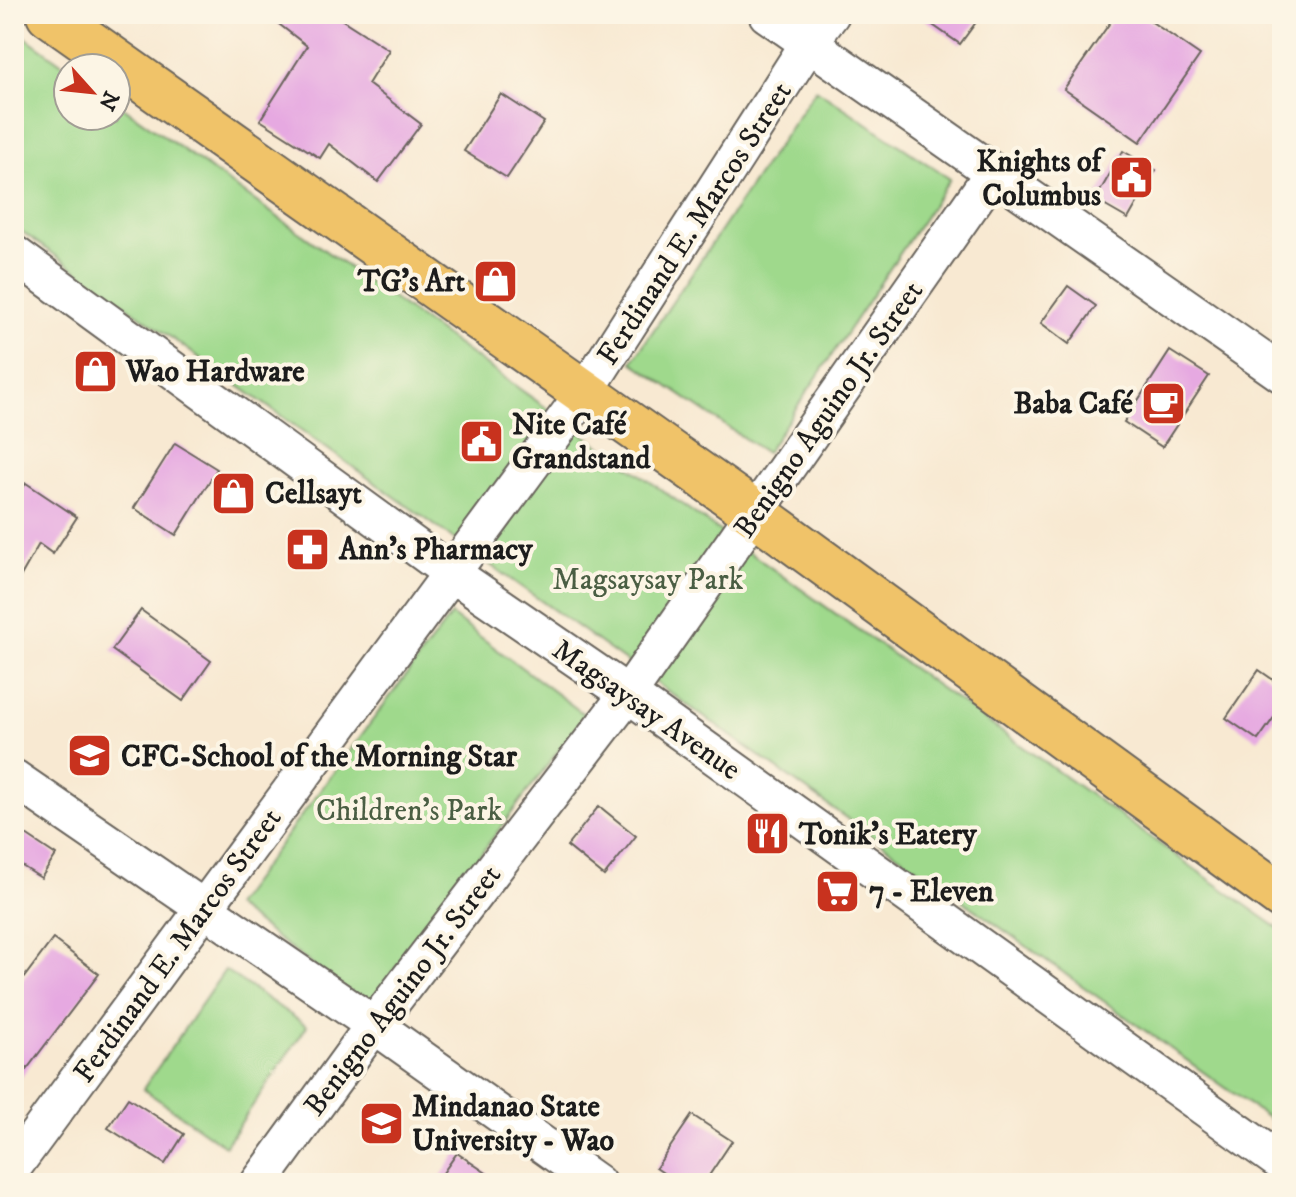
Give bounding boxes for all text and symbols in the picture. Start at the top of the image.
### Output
north arrow [52,52,132,132]
street label: Ferdinand E. Marcos Street [590,75,801,372]
text: N [92,86,125,115]
place label: Knights of Columbus [976,144,1106,215]
public building icon: Knights of Columbus [1108,154,1156,202]
shop icon: TG's Art [472,257,520,305]
place label: TG's Art [357,264,465,301]
street label: Benigno Aguino Jr. Street [727,274,932,545]
shop icon: Wao Hardware [71,347,119,395]
place label: Wao Hardware [125,354,305,391]
cafe icon: Baba Café [1140,379,1188,427]
place label: Baba Café [1013,386,1134,423]
place label: Nite Café Grandstand [512,407,651,478]
public building icon: Nite Café Grandstand [457,417,505,465]
shop icon: Cellsayt [210,469,258,517]
place label: Cellsayt [265,476,362,513]
pharmacy icon: Ann's Pharmacy [284,525,332,573]
place label: Ann's Pharmacy [338,532,533,569]
park label: Magsaysay Park [553,562,744,599]
street label: Magsaysay Avenue [545,632,747,789]
school or university icon: CFC-School of the Morning Star [66,732,114,780]
place label: CFC-School of the Morning Star [121,739,518,776]
park label: Children's Park [316,793,502,830]
street label: Ferdinand E. Marcos Street [66,801,290,1090]
restaurant icon: Tonik's Eatery [744,810,792,858]
place label: Tonik's Eatery [798,817,977,854]
street label: Benigno Aguino Jr. Street [297,858,510,1124]
supermarket icon: 7 - Eleven [814,867,862,915]
place label: 7 - Eleven [869,874,994,911]
place label: Mindanao State University - Wao [412,1089,614,1160]
school or university icon: Mindanao State University - Wao [357,1099,405,1147]

